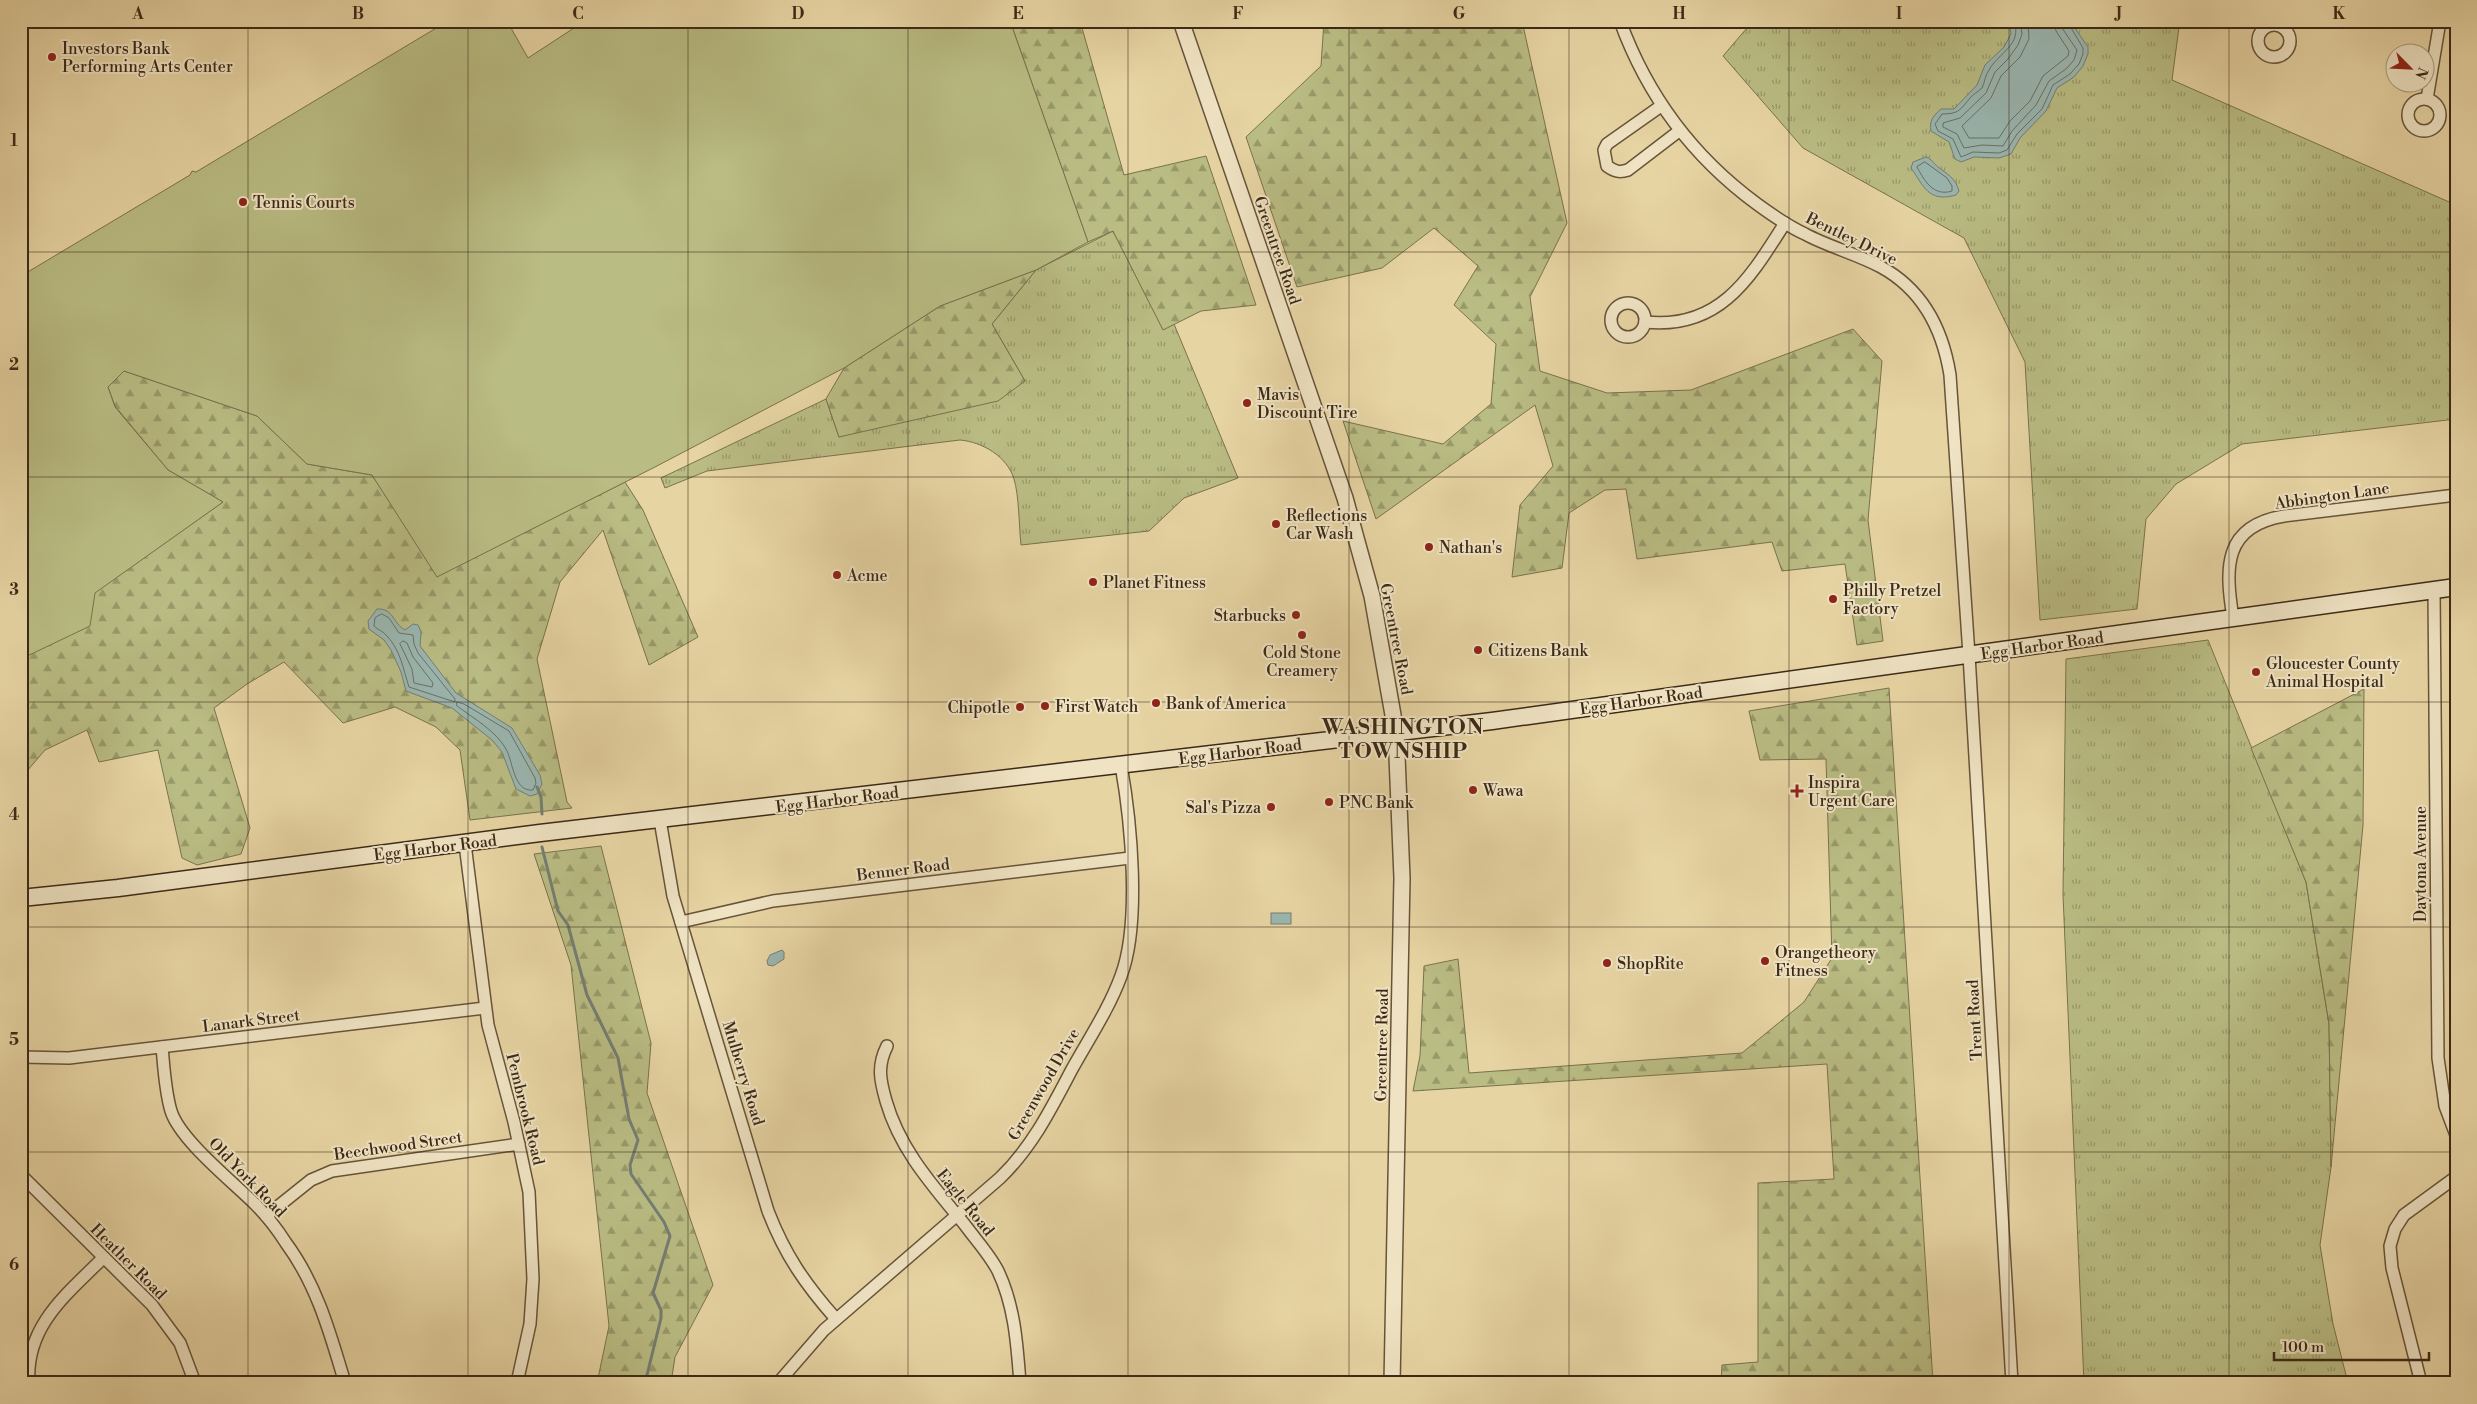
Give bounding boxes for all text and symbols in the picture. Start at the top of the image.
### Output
text: A [131,4,144,24]
text: B [352,4,364,24]
text: C [572,4,584,24]
text: D [792,4,805,24]
text: E [1012,4,1024,24]
text: F [1232,4,1244,24]
text: G [1453,4,1466,24]
text: H [1672,4,1686,24]
text: I [1896,4,1902,24]
text: J [2114,4,2122,24]
text: K [2333,4,2347,24]
place label: Investors Bank Performing Arts Center [62,39,233,77]
north arrow [2384,42,2434,92]
marker: Investors Bank Performing Arts Center [46,51,58,63]
text: N [2410,64,2431,82]
text: 1 [10,131,18,151]
place label: Tennis Courts [253,193,355,213]
street label: Greentree Road [1249,194,1305,307]
marker: Tennis Courts [237,196,249,208]
street label: Bentley Drive [1802,208,1901,270]
text: 2 [9,355,19,375]
place label: Mavis Discount Tire [1257,385,1358,423]
marker: Mavis Discount Tire [1241,397,1253,409]
street label: Abbington Lane [2272,478,2391,514]
place label: Reflections Car Wash [1286,506,1367,544]
marker: Reflections Car Wash [1270,518,1282,530]
place label: Nathan's [1439,538,1502,558]
marker: Nathan's [1423,541,1435,553]
place label: Acme [846,566,888,586]
marker: Acme [831,569,843,581]
place label: Planet Fitness [1103,573,1206,593]
marker: Planet Fitness [1087,576,1099,588]
text: 3 [9,580,19,600]
place label: Philly Pretzel Factory [1843,581,1942,619]
street label: Greentree Road [1375,582,1417,697]
marker: Philly Pretzel Factory [1827,593,1839,605]
place label: Starbucks [1214,606,1286,626]
marker: Starbucks [1290,609,1302,621]
street label: Egg Harbor Road [1979,627,2105,665]
marker: Cold Stone Creamery [1296,629,1308,641]
place label: Citizens Bank [1488,641,1590,661]
place label: Cold Stone Creamery [1263,643,1341,681]
marker: Citizens Bank [1472,644,1484,656]
place label: Gloucester County Animal Hospital [2265,654,2400,692]
marker: Gloucester County Animal Hospital [2250,666,2262,678]
street label: Egg Harbor Road [1578,682,1704,720]
place label: Bank of America [1165,694,1287,714]
place label: First Watch [1055,697,1139,717]
marker: Bank of America [1150,697,1162,709]
place label: Chipotle [947,698,1010,718]
marker: First Watch [1039,700,1051,712]
marker: Chipotle [1014,701,1026,713]
district label: WASHINGTON TOWNSHIP [1321,715,1484,765]
street label: Egg Harbor Road [1177,735,1303,769]
place label: Inspira Urgent Care [1808,773,1895,811]
place label: Wawa [1482,781,1525,801]
street label: Egg Harbor Road [774,783,900,817]
marker: Wawa [1467,784,1479,796]
marker: Inspira Urgent Care [1790,784,1804,798]
place label: PNC Bank [1339,793,1415,813]
marker: PNC Bank [1323,796,1335,808]
place label: Sal's Pizza [1185,798,1262,818]
marker: Sal's Pizza [1265,801,1277,813]
text: 4 [9,805,20,825]
street label: Daytona Avenue [2411,806,2431,922]
street label: Egg Harbor Road [372,831,498,865]
street label: Benner Road [854,854,951,886]
place label: Orangetheory Fitness [1775,943,1876,981]
place label: ShopRite [1617,954,1684,974]
marker: Orangetheory Fitness [1759,955,1771,967]
marker: ShopRite [1601,957,1613,969]
street label: Trent Road [1963,979,1987,1061]
street label: Greentree Road [1371,988,1393,1102]
street label: Lanark Street [201,1005,301,1037]
street label: Mulberry Road [718,1019,768,1128]
street label: Greenwood Drive [1004,1025,1084,1144]
text: 5 [9,1030,19,1050]
street label: Pembrook Road [501,1051,549,1167]
street label: Beechwood Street [332,1127,464,1165]
street label: Old York Road [204,1134,290,1222]
street label: Eagle Road [932,1165,998,1240]
street label: Heather Road [86,1219,171,1304]
text: 6 [9,1255,19,1275]
scale bar [2274,1329,2430,1361]
text: 100 m [2282,1338,2324,1357]

